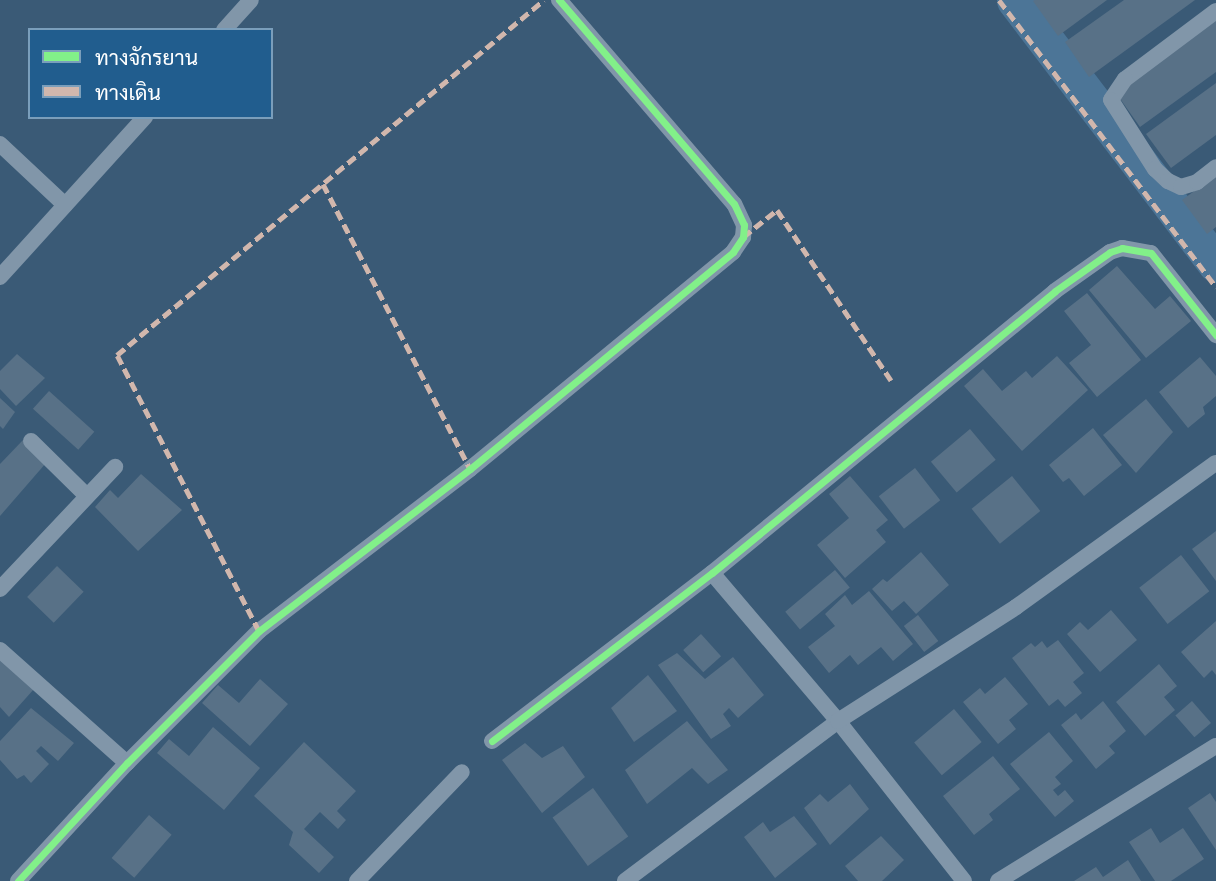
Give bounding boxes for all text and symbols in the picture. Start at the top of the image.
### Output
legend [28,28,273,119]
text: ทางจักรยาน [95,44,198,69]
text: ทางเดิน [95,79,161,104]

